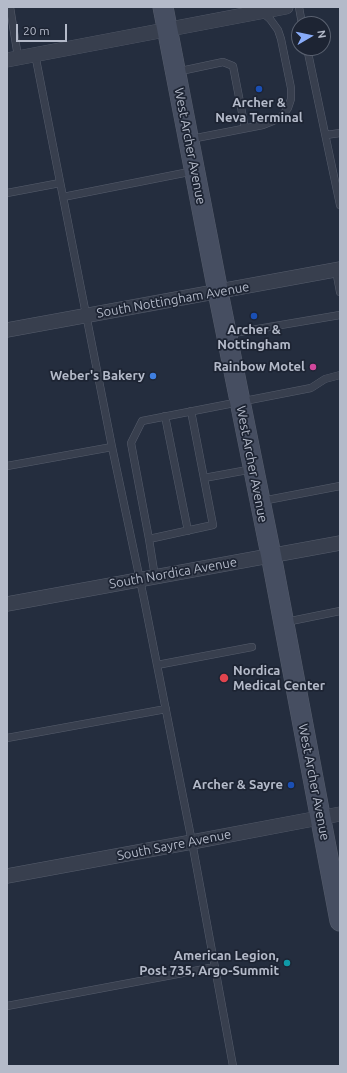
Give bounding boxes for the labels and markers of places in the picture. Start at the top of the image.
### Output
marker: Archer & Neva Terminal [254,84,264,94]
place label: Archer & Neva Terminal [215,95,303,126]
marker: Archer & Nottingham [249,311,259,321]
place label: Archer & Nottingham [217,322,291,353]
place label: Rainbow Motel [213,359,305,375]
marker: Rainbow Motel [308,362,318,372]
place label: Weber's Bakery [50,368,145,384]
marker: Weber's Bakery [148,371,158,381]
place label: Nordica Medical Center [233,663,325,694]
marker: Nordica Medical Center [218,672,230,684]
place label: Archer & Sayre [193,777,283,793]
marker: Archer & Sayre [286,780,296,790]
place label: American Legion, Post 735, Argo-Summit [139,948,279,979]
marker: American Legion, Post 735, Argo-Summit [282,958,292,968]

